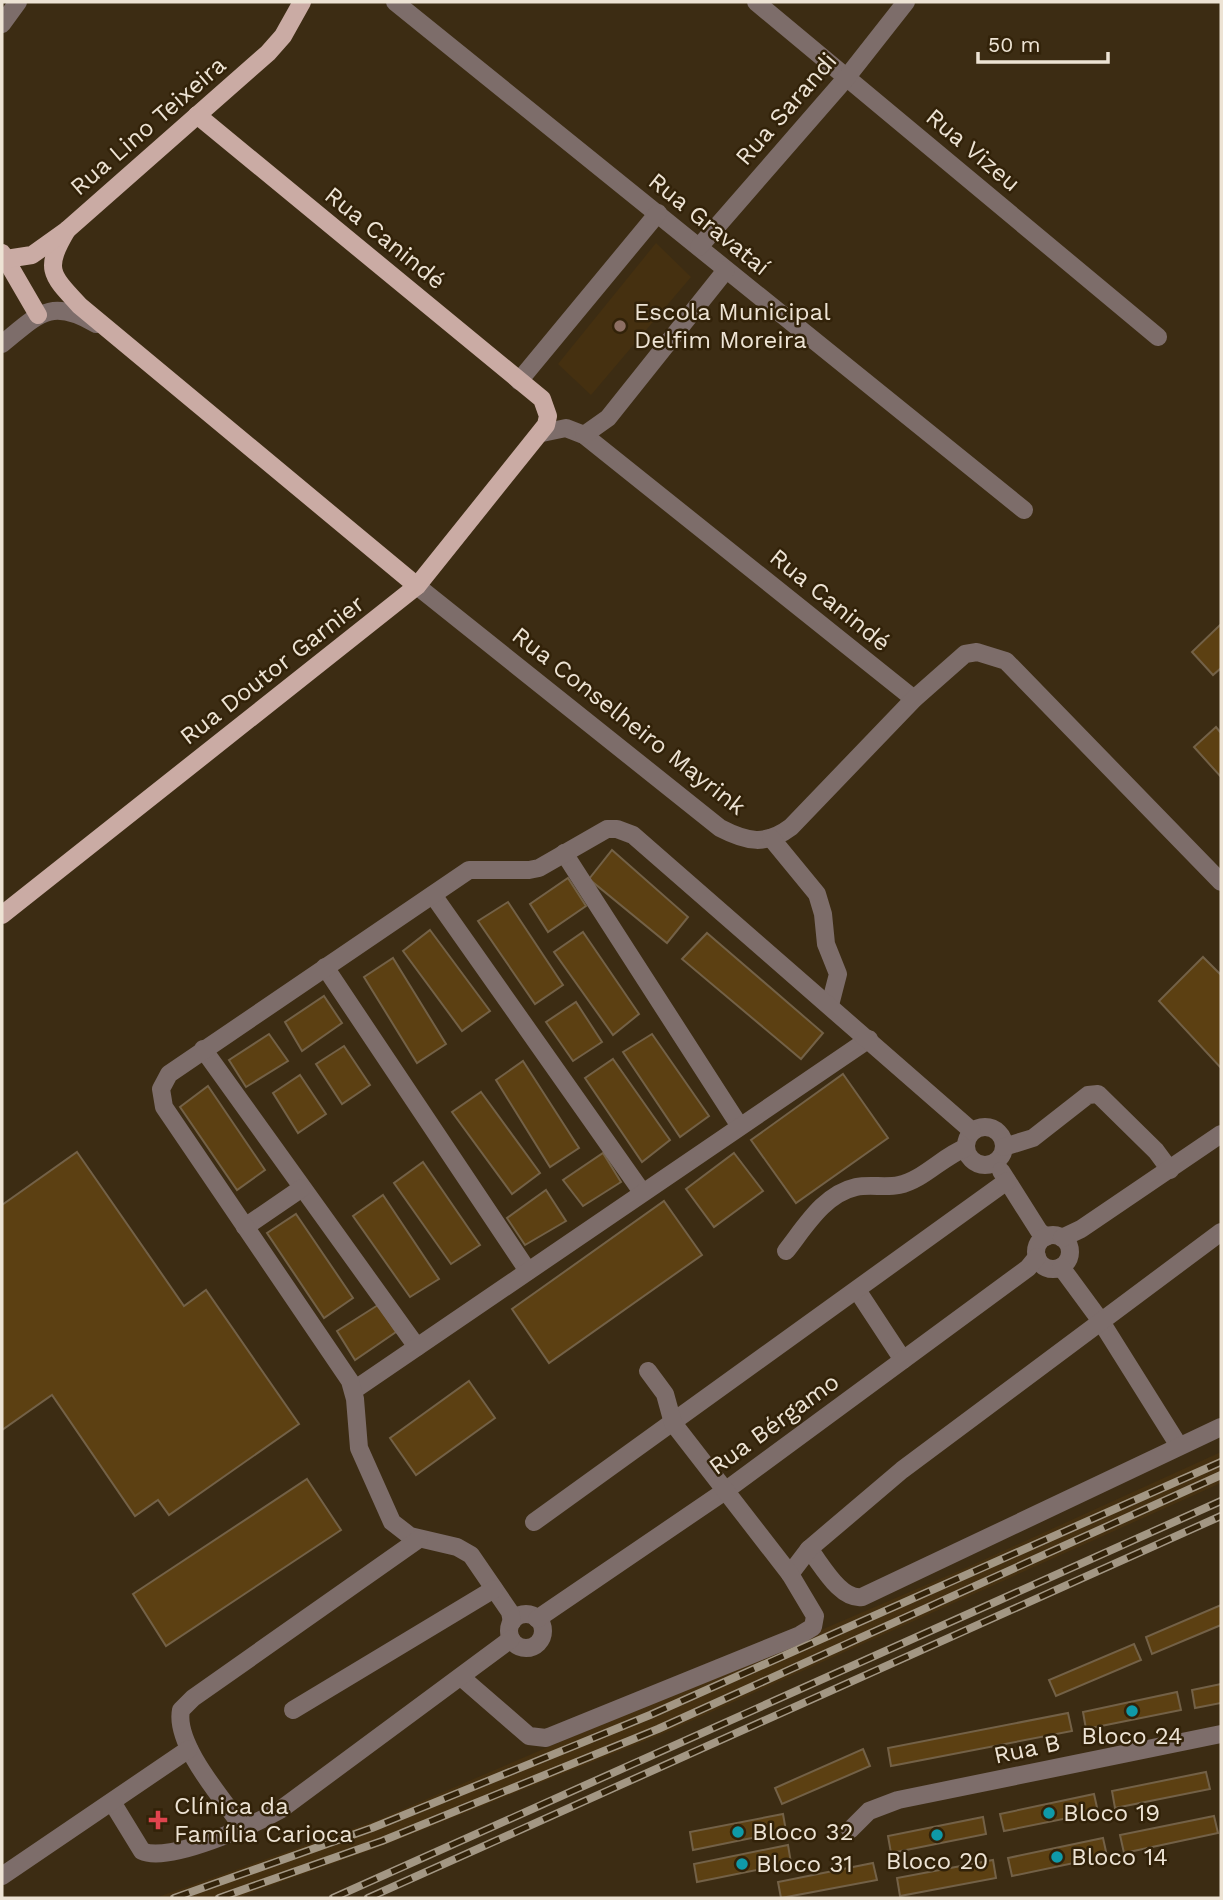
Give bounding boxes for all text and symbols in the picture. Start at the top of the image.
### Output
scale bar [978,21,1108,65]
text: 50 m [988,32,1040,57]
street label: Rua Sarandi [730,47,842,171]
street label: Rua Lino Teixeira [65,51,231,201]
street label: Rua Vizeu [920,103,1026,197]
street label: Rua Gravataí [643,167,775,281]
street label: Rua Canindé [319,181,451,295]
place label: Escola Municipal Delfim Moreira [634,298,831,354]
marker: Escola Municipal Delfim Moreira [612,318,628,334]
street label: Rua Canindé [764,543,896,657]
street label: Rua Doutor Garnier [174,589,370,751]
street label: Rua Conselheiro Mayrink [507,621,752,821]
street label: Rua Bérgamo [703,1367,845,1481]
marker: Bloco 24 [1124,1703,1140,1719]
place label: Bloco 24 [1081,1722,1183,1750]
street label: Rua B [991,1728,1063,1770]
place label: Clínica da Família Carioca [174,1792,353,1848]
place label: Bloco 19 [1063,1799,1160,1827]
marker: Bloco 19 [1041,1805,1057,1821]
marker: Clínica da Família Carioca [148,1810,168,1830]
place label: Bloco 32 [752,1818,853,1846]
marker: Bloco 32 [730,1824,746,1840]
marker: Bloco 20 [929,1827,945,1843]
place label: Bloco 14 [1071,1843,1168,1871]
place label: Bloco 20 [886,1847,988,1875]
marker: Bloco 14 [1049,1849,1065,1865]
place label: Bloco 31 [756,1850,853,1878]
marker: Bloco 31 [734,1856,750,1872]

